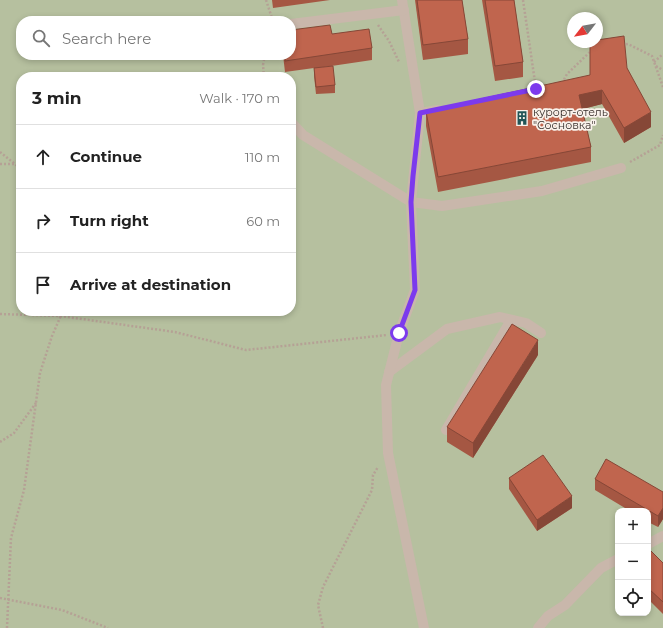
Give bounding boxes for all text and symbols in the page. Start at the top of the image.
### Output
north arrow [567,12,603,48]
search box [16,16,296,60]
icon: search [30,27,52,49]
text: Search here [62,29,151,48]
route end [527,80,545,98]
text: 3 min [32,88,82,108]
text: Walk · 170 m [199,90,280,106]
place label: курорт-отель "Сосновка" [533,105,608,132]
building icon: курорт-отель "Сосновка" [514,110,530,126]
icon: ahead [32,146,54,168]
text: Continue [70,147,142,166]
text: 110 m [245,149,280,165]
icon: right [32,210,54,232]
text: Turn right [70,211,149,230]
text: 60 m [246,213,280,229]
icon: arrive [32,274,54,296]
text: Arrive at destination [70,275,231,294]
route start [390,324,408,342]
map controls [615,508,651,616]
button: + [615,508,651,544]
button: − [615,544,651,580]
button: locate [615,580,651,616]

